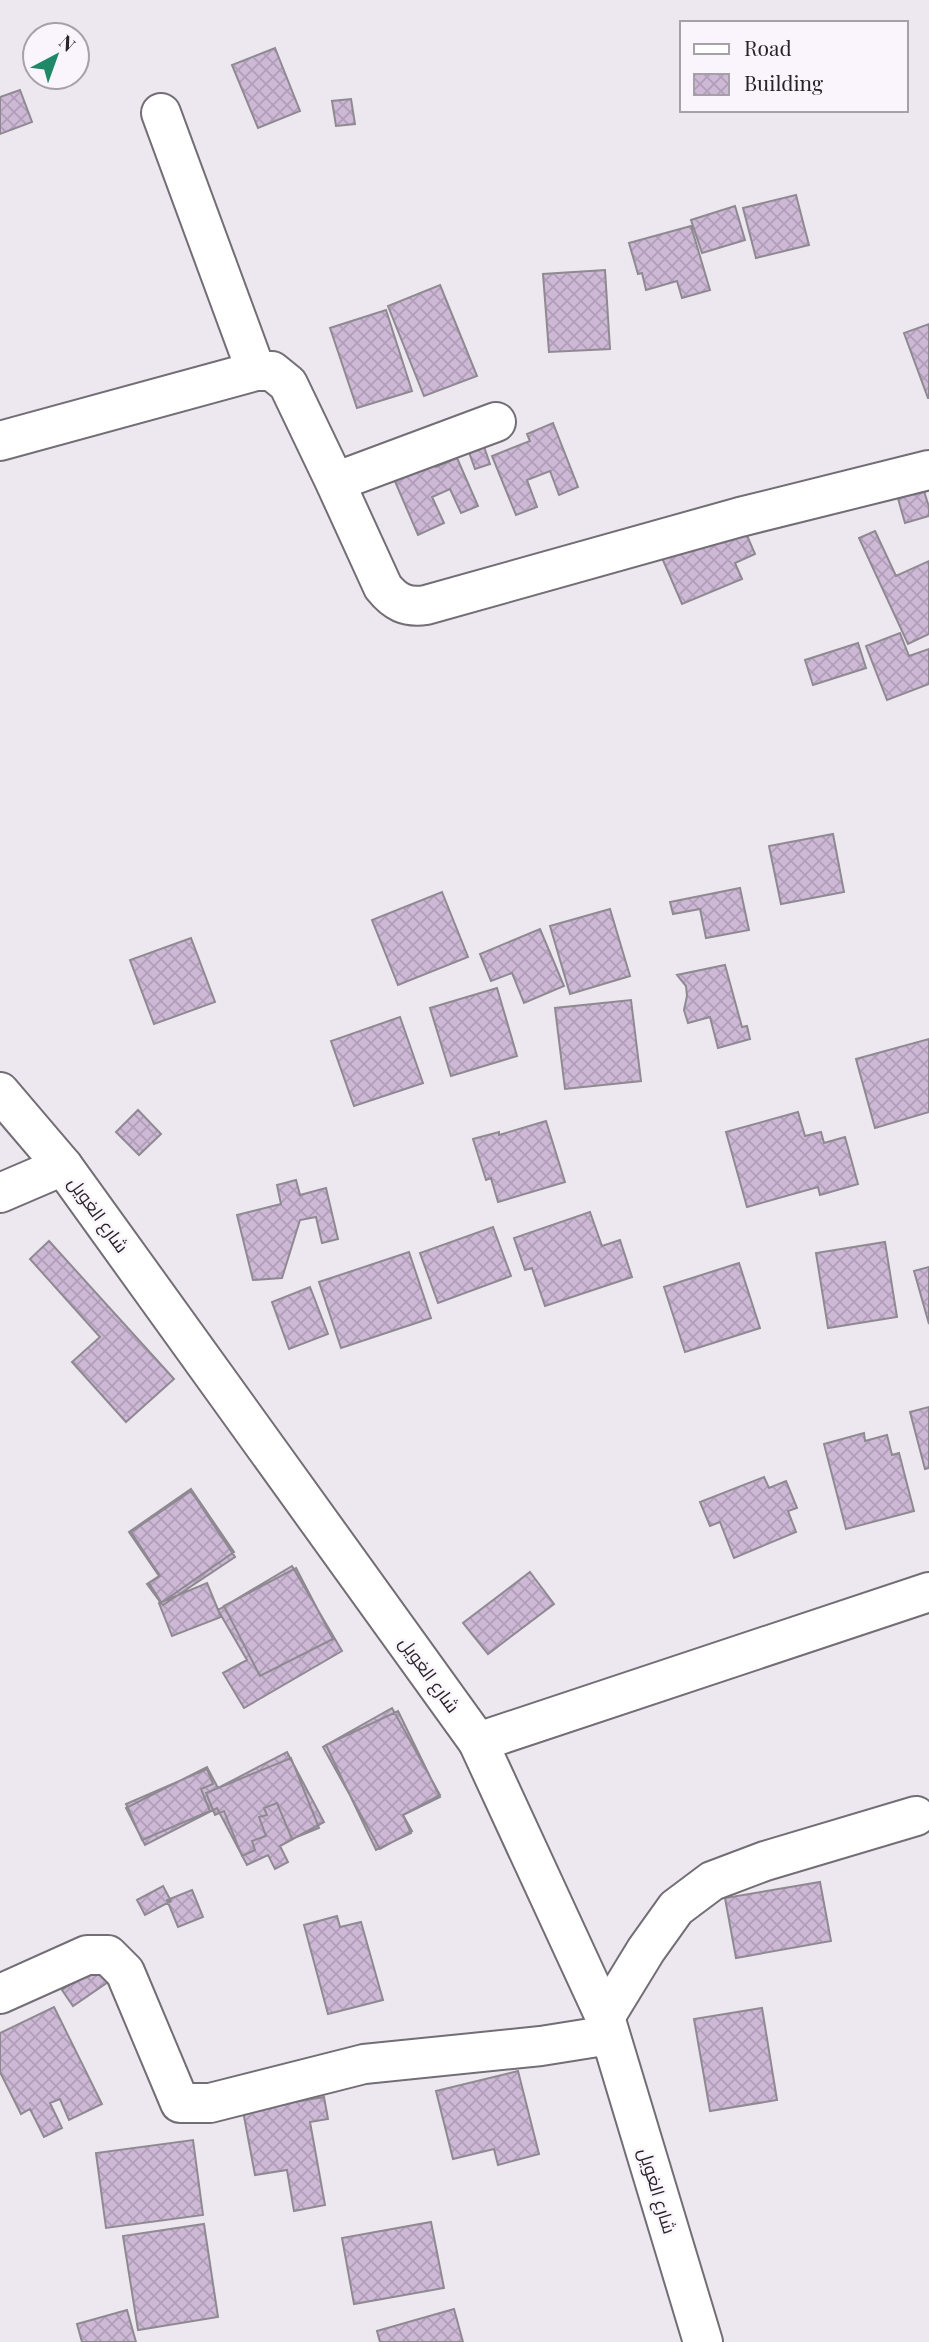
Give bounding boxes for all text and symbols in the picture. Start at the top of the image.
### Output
north arrow [21,21,91,91]
legend [680,21,908,112]
text: N [54,28,82,57]
text: Road [744,33,792,61]
text: Building [744,68,823,96]
street label: شارع الغويل [62,1172,134,1258]
street label: شارع الغويل [393,1632,465,1718]
street label: شارع الغويل [633,2145,682,2237]

